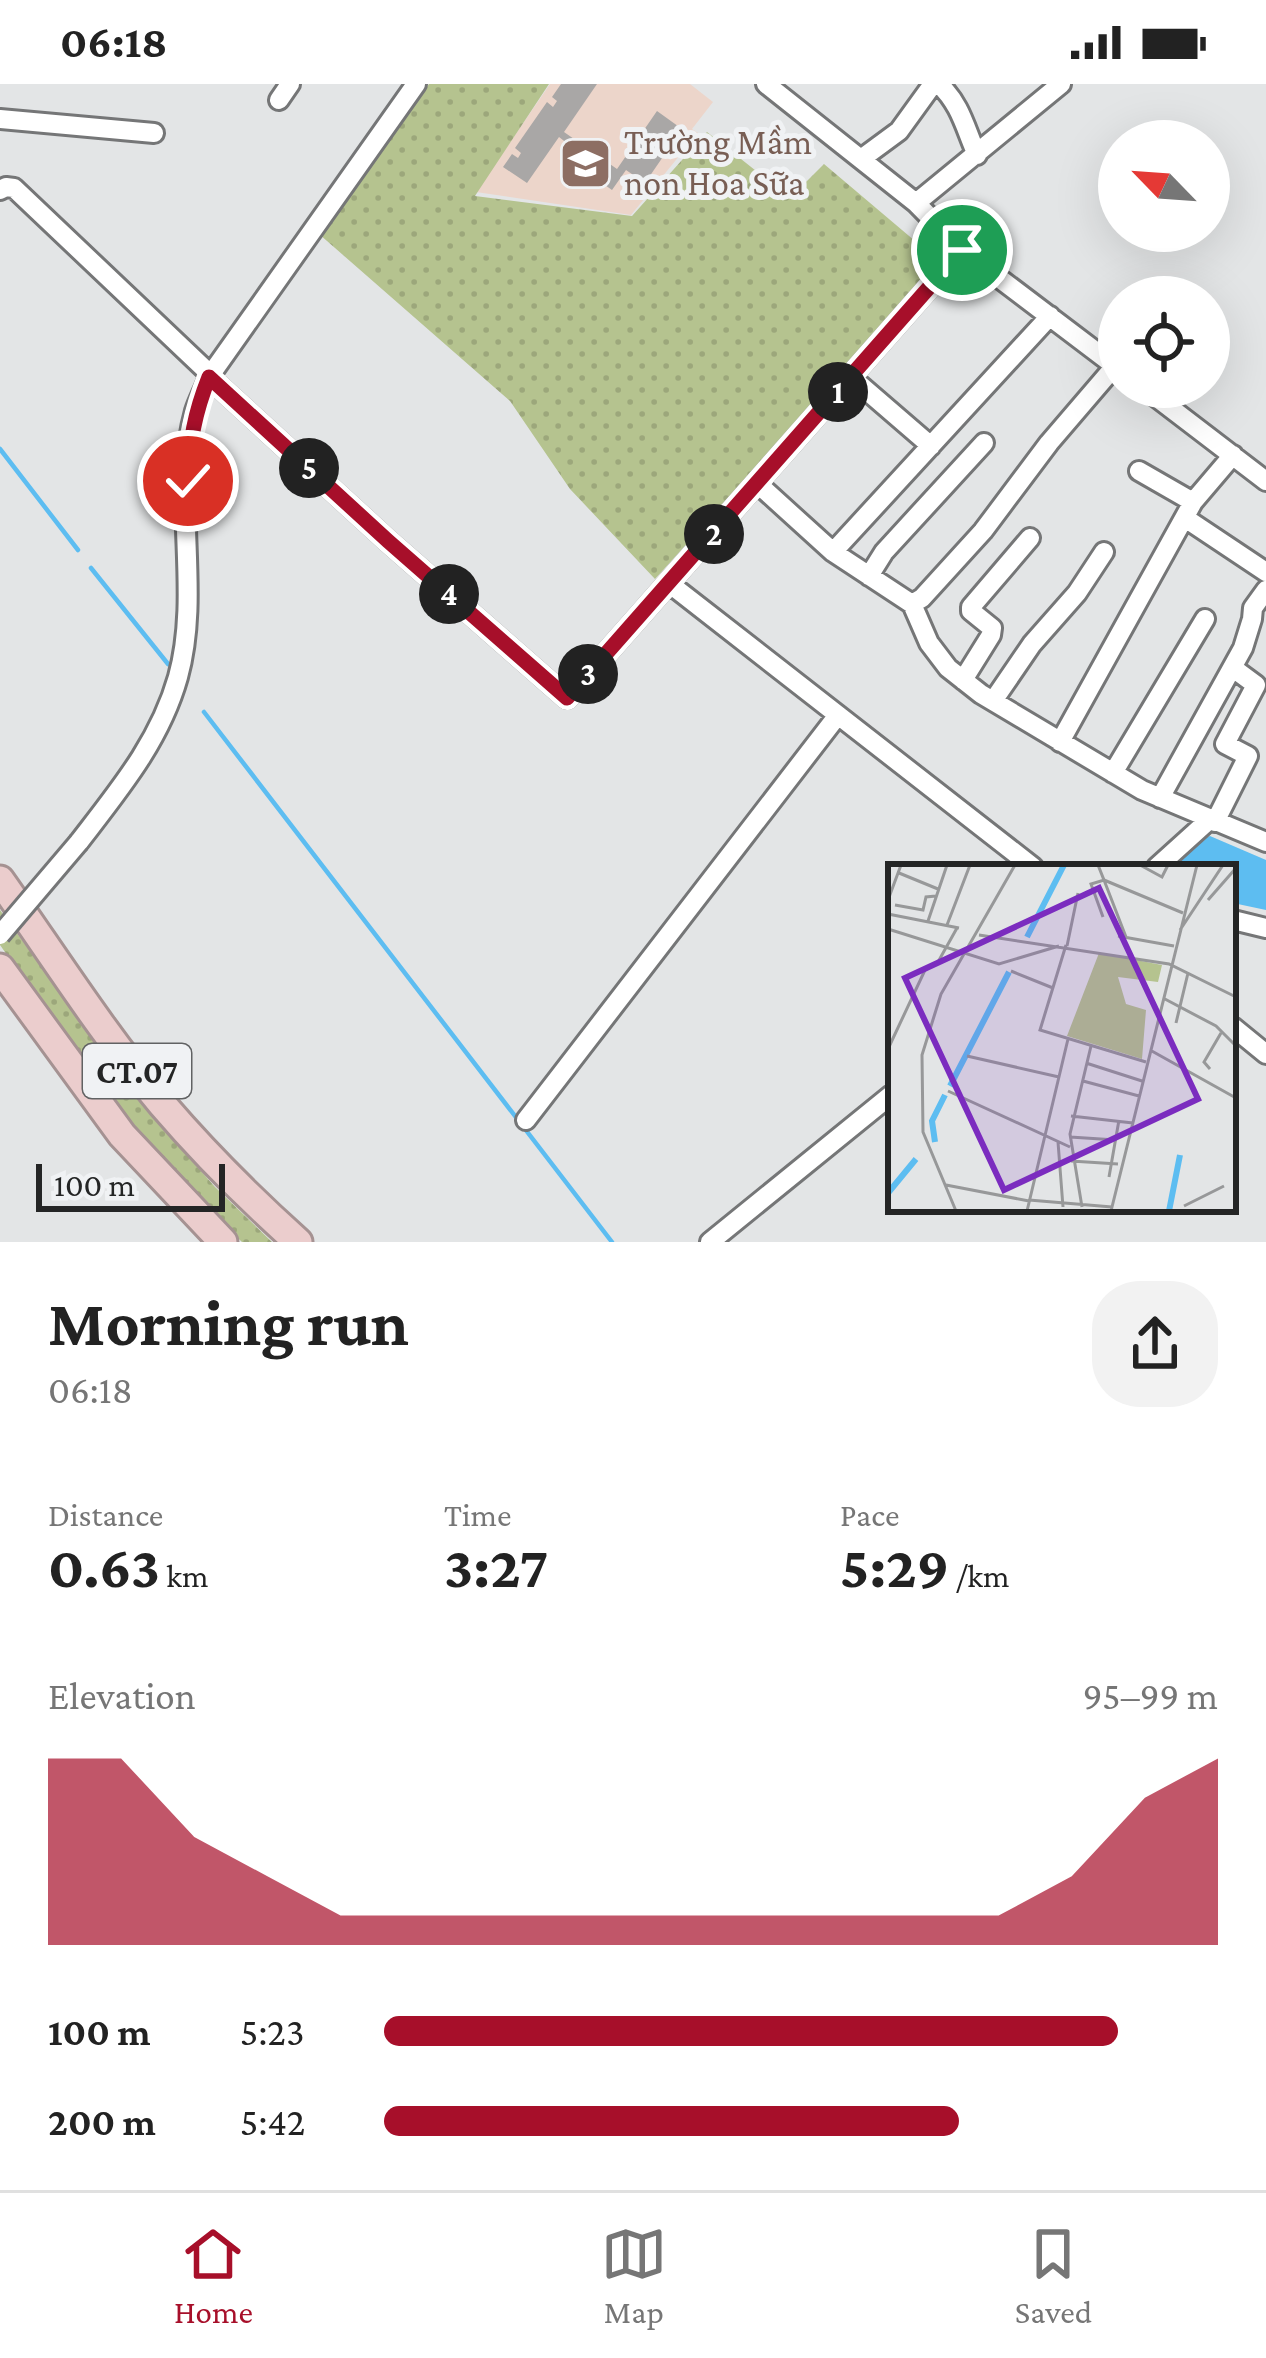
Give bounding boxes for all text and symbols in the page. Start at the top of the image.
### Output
text: 06:18 [60,17,167,67]
north arrow [1098,120,1230,252]
map controls [1098,120,1230,408]
place label: Trường Mầm non Hoa Sữa [624,122,812,203]
school or university icon: Trường Mầm non Hoa Sữa [557,135,613,191]
pin [911,199,1013,301]
icon: arrive [929,217,995,283]
button: locate [1098,276,1230,408]
pin: 1 [808,362,868,422]
text: 1 [832,373,844,410]
pin [137,430,239,532]
pin: 5 [279,438,339,498]
icon: check [155,448,221,514]
text: 5 [301,449,317,486]
pin: 2 [684,504,744,564]
text: 2 [706,515,722,552]
pin: 4 [419,564,479,624]
text: 4 [440,575,458,612]
pin: 3 [558,644,618,704]
text: 3 [580,655,596,692]
inset map [888,864,1236,1212]
road number: CT.07 [83,1044,191,1098]
scale bar [36,1158,225,1211]
text: 100 m [54,1166,135,1203]
button: share [1092,1281,1218,1407]
text: Morning run [48,1286,409,1359]
text: 06:18 [48,1368,133,1411]
text: Distance [48,1496,163,1533]
text: Time [444,1496,512,1533]
text: Pace [840,1496,899,1533]
text: 0.63 [48,1533,160,1600]
text: 3:27 [444,1533,548,1600]
text: 5:29 [840,1533,949,1600]
text: km [160,1557,209,1594]
text: /km [949,1557,1009,1594]
text: Elevation [48,1674,196,1717]
text: 95–99 m [1083,1674,1218,1717]
text: 100 m [48,2010,151,2053]
text: 5:23 [240,2010,304,2053]
text: 200 m [48,2100,156,2143]
text: 5:42 [240,2100,305,2143]
tab: Home [174,2221,253,2330]
tab: Map [601,2221,667,2330]
tab: Saved [1015,2221,1092,2330]

